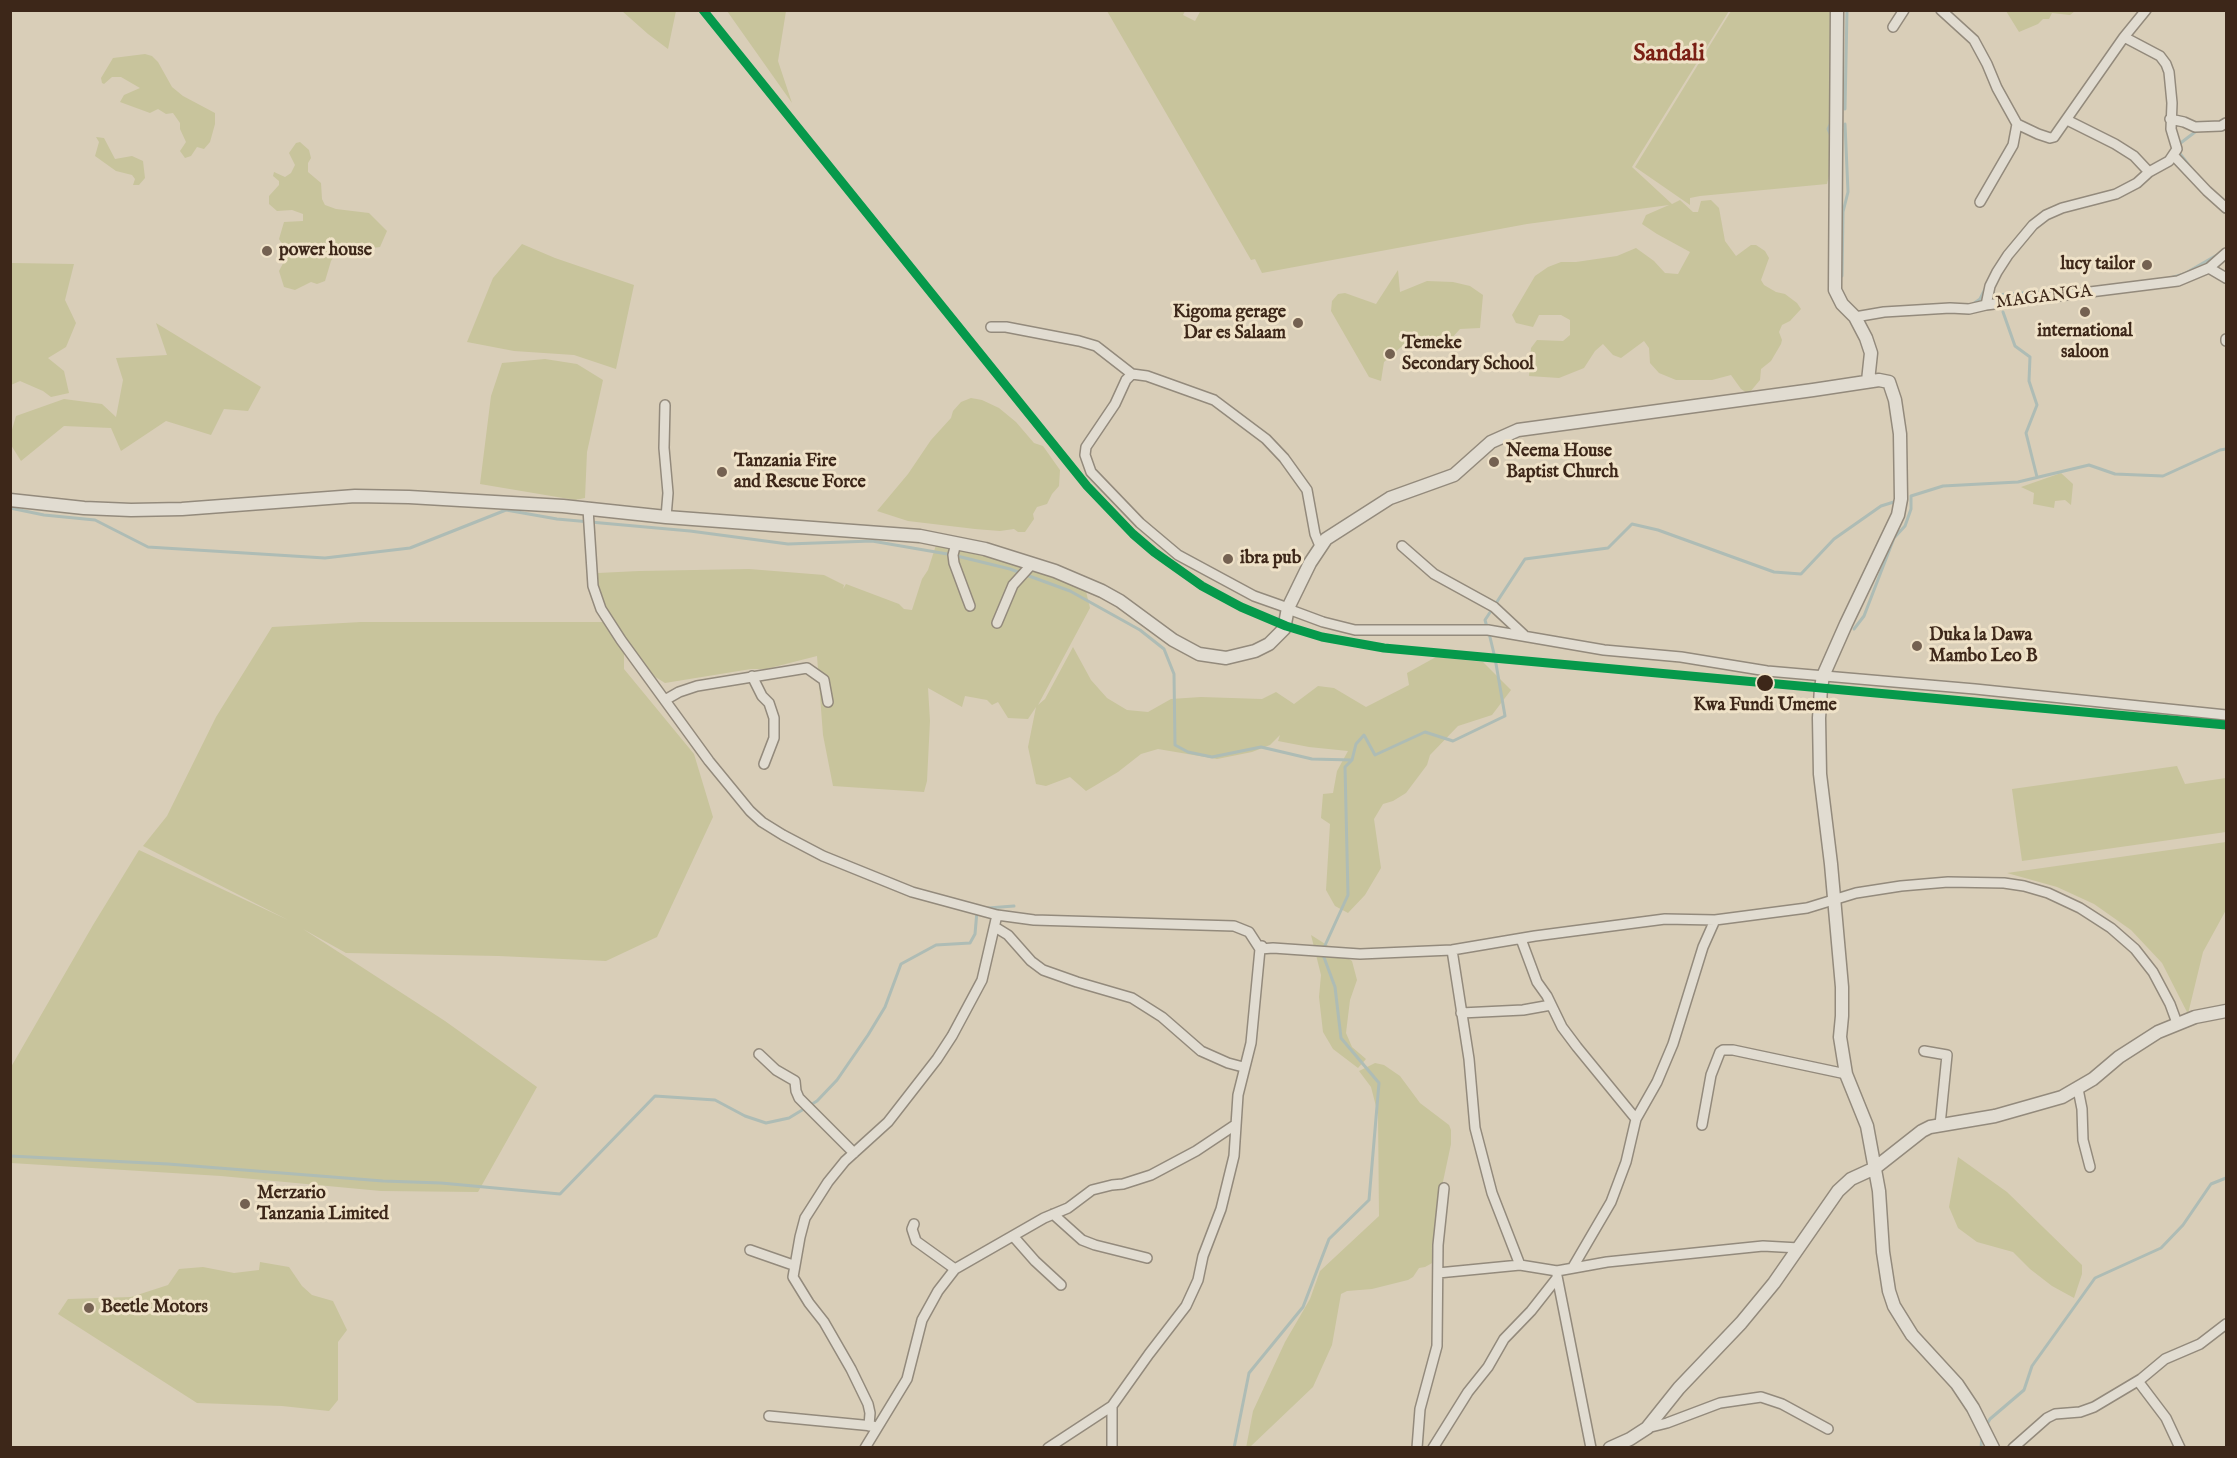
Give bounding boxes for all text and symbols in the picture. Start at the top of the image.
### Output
district label: Sandali [1633,41,1705,69]
place label: power house [279,240,372,262]
marker: power house [260,244,274,258]
place label: lucy tailor [2060,254,2135,276]
marker: lucy tailor [2140,258,2154,272]
street label: MAGANGA [1995,281,2093,315]
place label: Kigoma gerage Dar es Salaam [1173,302,1286,344]
marker: international saloon [2078,305,2092,319]
marker: Kigoma gerage Dar es Salaam [1291,316,1305,330]
place label: international saloon [2037,321,2133,364]
place label: Temeke Secondary School [1402,333,1534,376]
marker: Temeke Secondary School [1383,347,1397,361]
place label: Neema House Baptist Church [1506,441,1618,484]
place label: Tanzania Fire and Rescue Force [734,451,866,494]
marker: Neema House Baptist Church [1487,455,1501,469]
marker: Tanzania Fire and Rescue Force [715,465,729,479]
place label: ibra pub [1240,548,1301,570]
marker: ibra pub [1221,552,1235,566]
place label: Duka la Dawa Mambo Leo B [1929,625,2038,668]
marker: Duka la Dawa Mambo Leo B [1910,639,1924,653]
marker: Kwa Fundi Umeme [1755,673,1775,693]
place label: Kwa Fundi Umeme [1693,695,1837,717]
place label: Merzario Tanzania Limited [257,1183,389,1226]
marker: Merzario Tanzania Limited [238,1197,252,1211]
place label: Beetle Motors [101,1297,208,1319]
marker: Beetle Motors [82,1301,96,1315]

